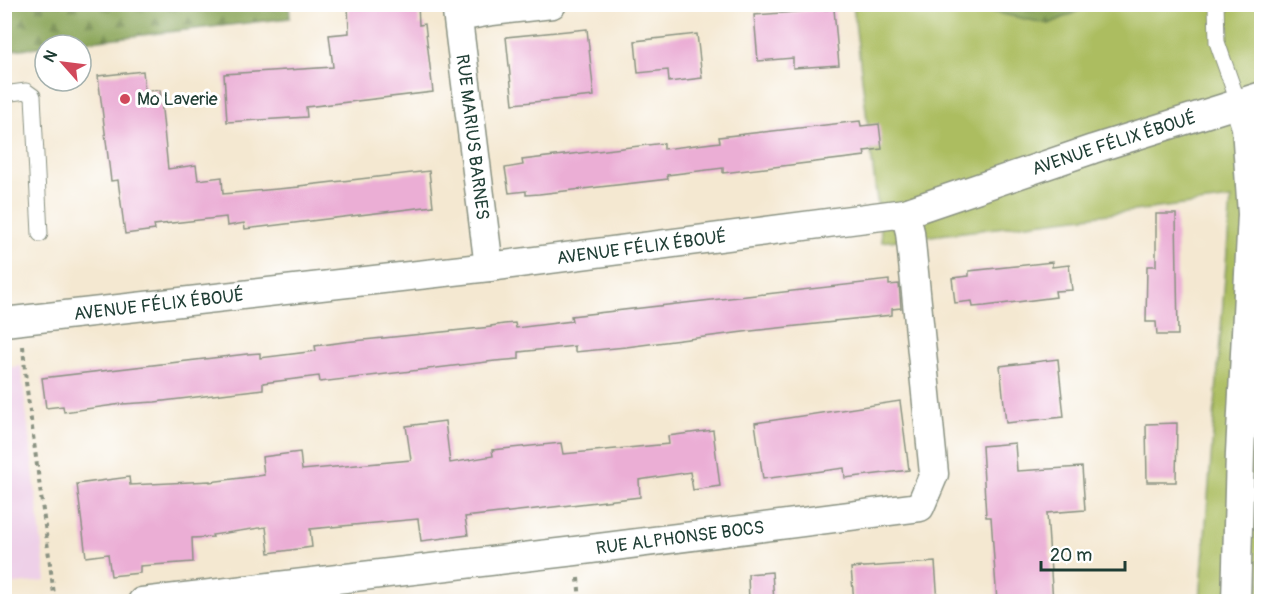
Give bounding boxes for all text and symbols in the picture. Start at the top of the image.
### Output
north arrow [33,33,93,93]
text: N [39,47,62,66]
street label: RUE MARIUS BARNES [450,53,494,221]
place label: Mo Laverie [137,88,218,111]
marker: Mo Laverie [118,92,132,106]
street label: AVENUE FÉLIX ÉBOUÉ [1029,106,1199,181]
street label: AVENUE FÉLIX ÉBOUÉ [555,225,728,270]
street label: AVENUE FÉLIX ÉBOUÉ [73,284,245,326]
street label: RUE ALPHONSE BOCS [595,516,766,560]
scale bar [1041,534,1125,572]
text: 20 m [1050,544,1092,567]

